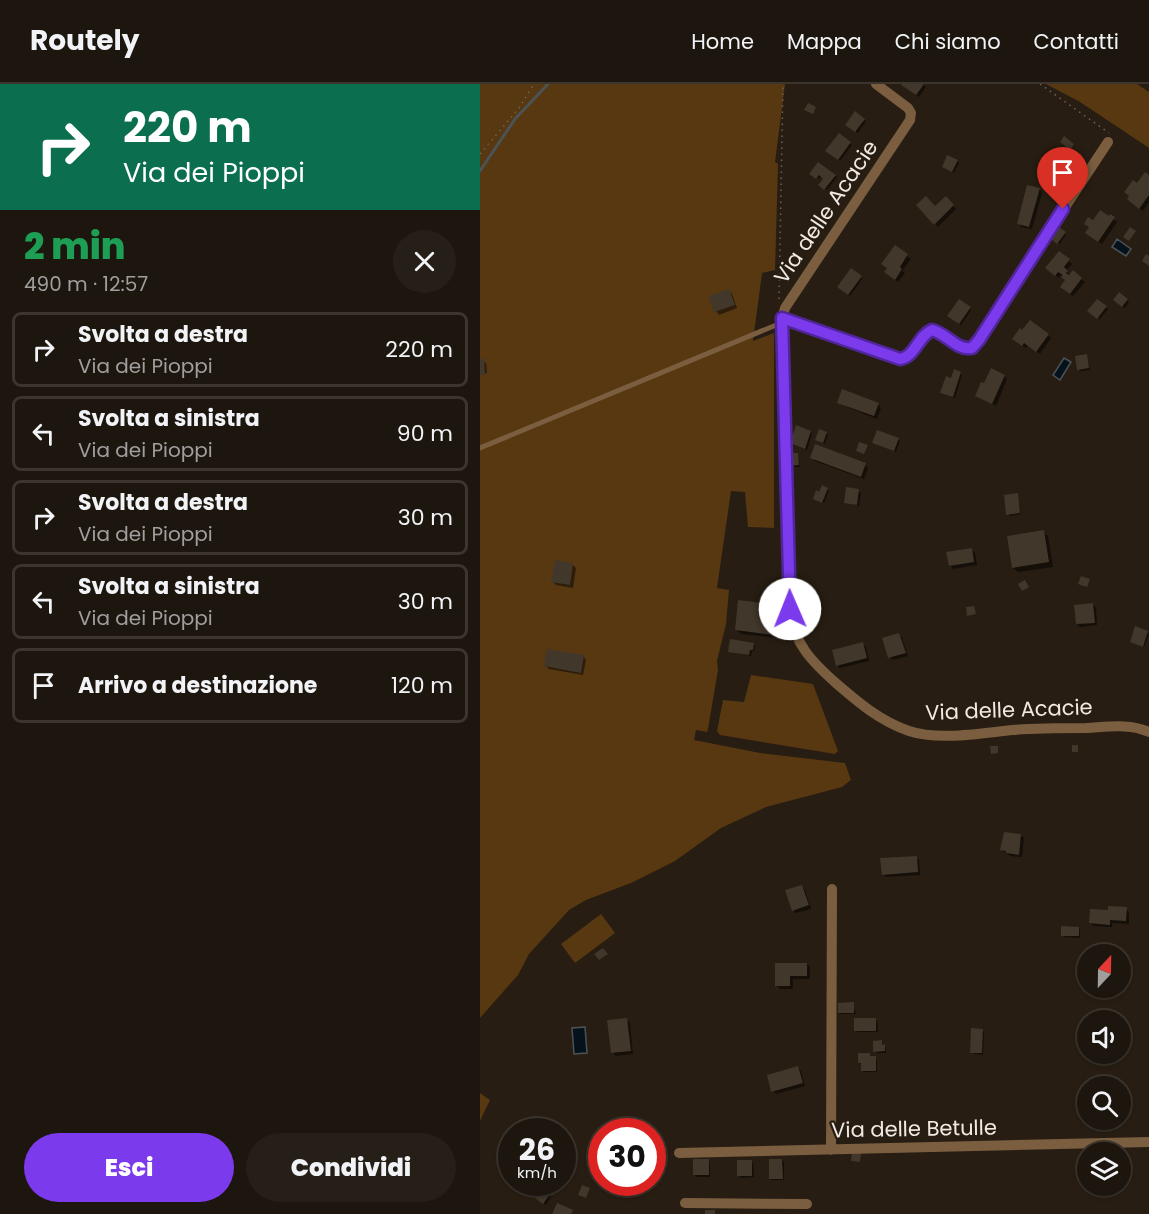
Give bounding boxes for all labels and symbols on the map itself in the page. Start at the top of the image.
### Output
street label: Via delle Acacie [767,134,884,289]
pin [1037,147,1088,209]
position arrow [758,577,822,641]
street label: Via delle Acacie [925,692,1093,727]
north arrow [1077,944,1131,998]
street label: Via delle Betulle [831,1113,997,1144]
speed limit sign: 30 [588,1118,666,1196]

